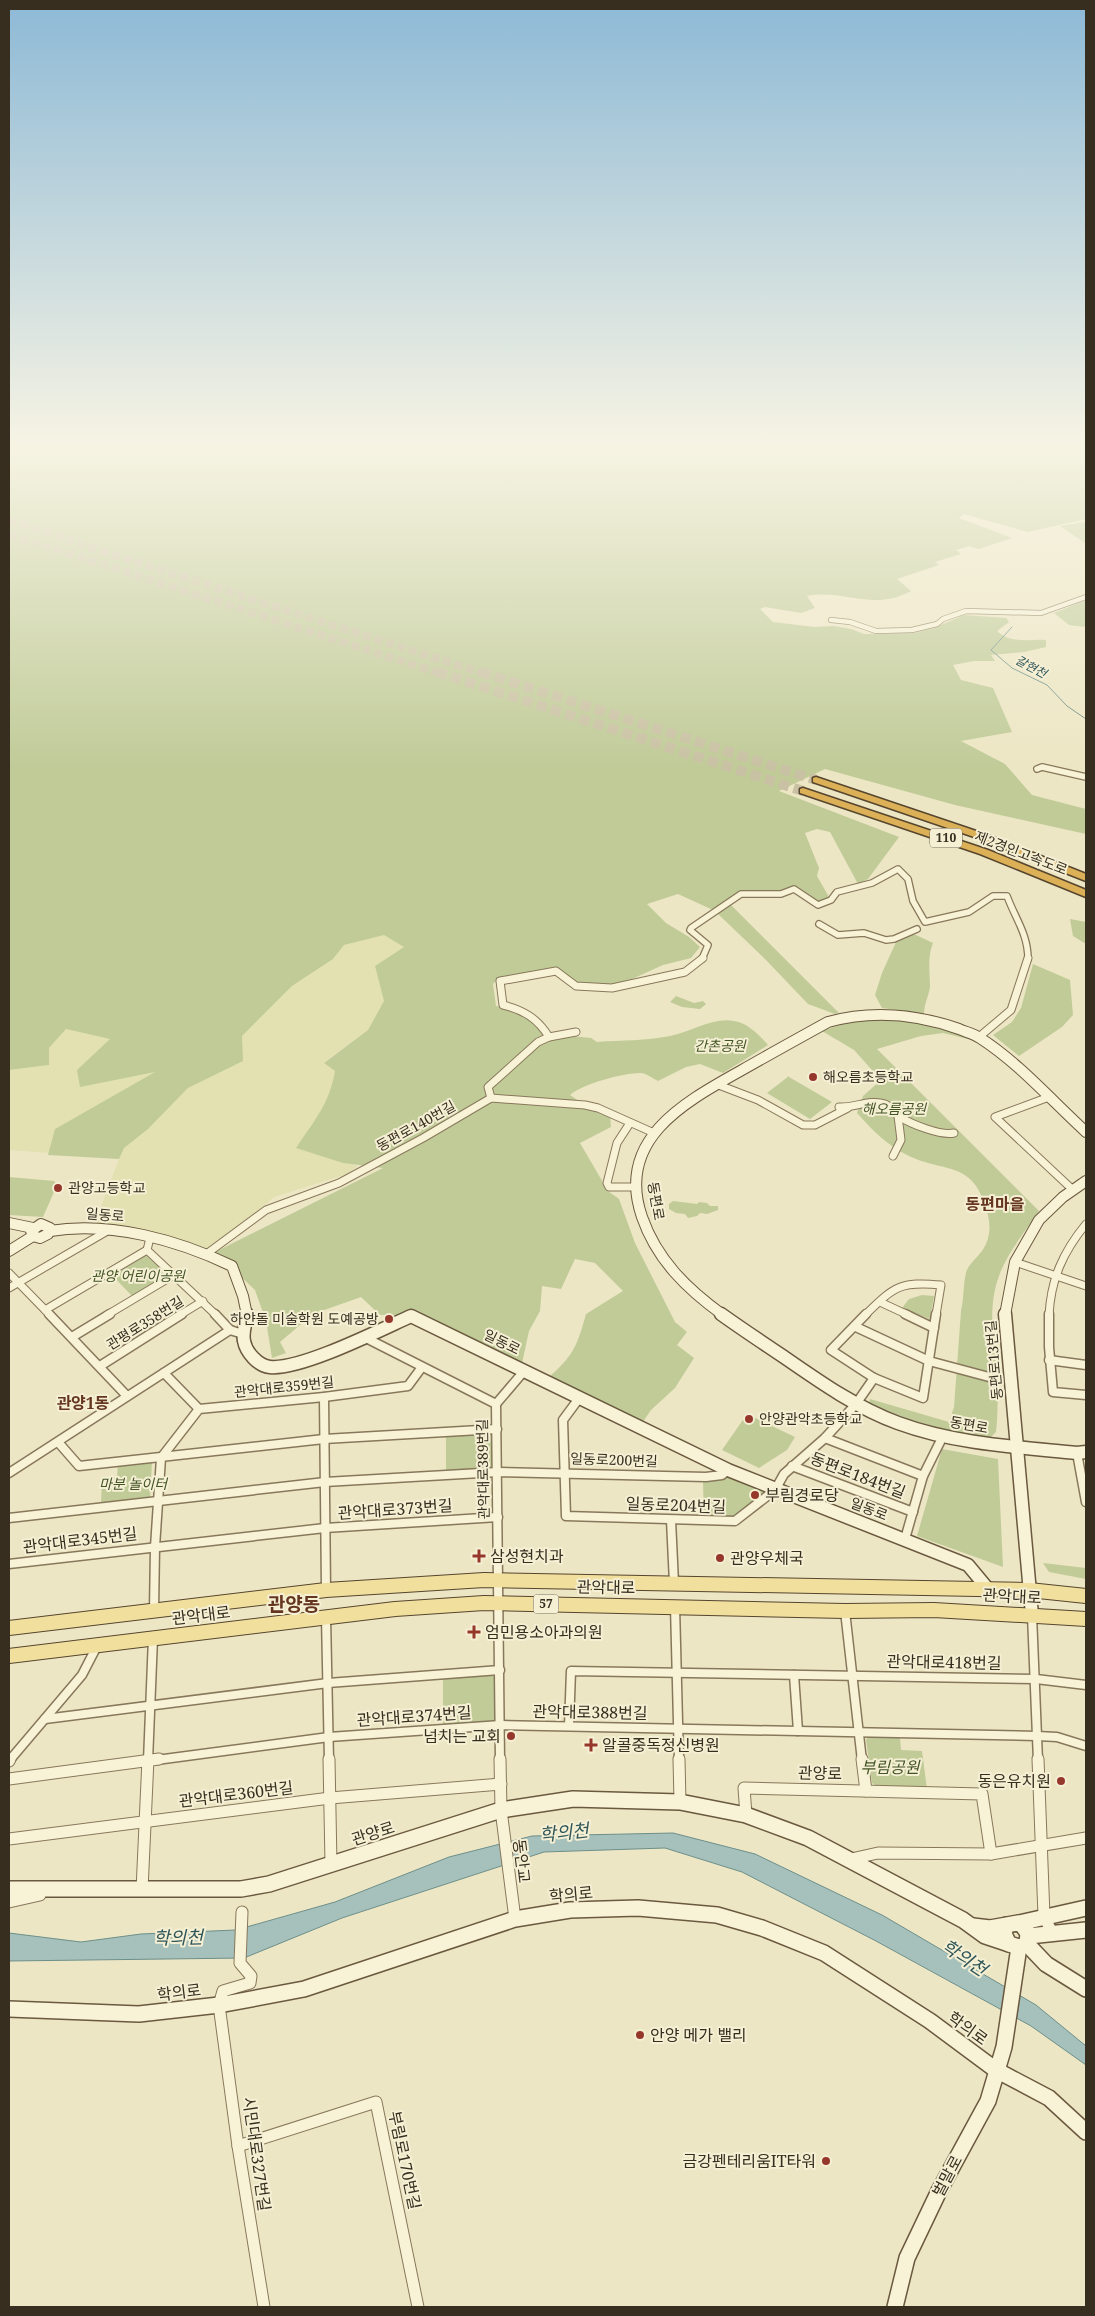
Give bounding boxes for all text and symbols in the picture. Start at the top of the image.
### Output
water label: 갈현천 [1013,651,1052,683]
street label: 제2경인고속도로 [972,826,1070,879]
road number: 110 [930,828,962,848]
park label: 간촌공원 [694,1036,747,1055]
place label: 해오름초등학교 [823,1067,913,1086]
marker: 해오름초등학교 [807,1071,819,1083]
street label: 동편로140번길 [373,1096,459,1155]
park label: 해오름공원 [862,1099,927,1118]
place label: 관양고등학교 [68,1178,145,1197]
street label: 동편로 [644,1180,669,1222]
marker: 관양고등학교 [52,1182,64,1194]
district label: 동편마을 [966,1193,1025,1215]
street label: 일동로 [85,1203,125,1226]
park label: 관양 어린이공원 [91,1266,186,1285]
street label: 관평로358번길 [102,1291,187,1354]
place label: 하얀돌 미술학원 도예공방 [230,1309,379,1328]
marker: 하얀돌 미술학원 도예공방 [383,1313,395,1325]
street label: 동편로13번길 [981,1319,1006,1401]
street label: 일동로 [481,1325,524,1359]
street label: 관악대로359번길 [233,1372,335,1401]
district label: 관양1동 [56,1392,110,1414]
place label: 안양관악초등학교 [759,1409,862,1428]
street label: 동편로 [948,1412,990,1437]
marker: 안양관악초등학교 [743,1413,755,1425]
street label: 관악대로389번길 [472,1418,493,1520]
street label: 동편로184번길 [807,1447,909,1503]
street label: 일동로200번길 [570,1448,658,1471]
park label: 마분 놀이터 [99,1474,169,1493]
place label: 부림경로당 [765,1484,839,1506]
marker: 부림경로당 [749,1489,761,1501]
street label: 일동로204번길 [625,1492,727,1518]
street label: 일동로 [848,1493,891,1524]
street label: 관악대로373번길 [337,1494,453,1524]
street label: 관악대로345번길 [22,1522,138,1558]
place label: 삼성현치과 [490,1545,564,1567]
place label: 관양우체국 [730,1547,804,1569]
marker: 삼성현치과 [472,1549,486,1563]
marker: 관양우체국 [714,1552,726,1564]
street label: 관악대로 [576,1575,636,1599]
street label: 관악대로 [982,1583,1042,1609]
district label: 관양동 [268,1591,320,1617]
road number: 57 [534,1595,558,1614]
street label: 관악대로 [170,1600,232,1630]
place label: 엄민용소아과의원 [485,1621,603,1643]
marker: 엄민용소아과의원 [467,1625,481,1639]
street label: 관악대로418번길 [886,1650,1002,1674]
street label: 관악대로388번길 [532,1700,648,1724]
street label: 관악대로374번길 [356,1701,472,1731]
place label: 넘치는 교회 [423,1725,501,1747]
marker: 넘치는 교회 [505,1730,517,1742]
place label: 알콜중독정신병원 [602,1734,720,1756]
marker: 알콜중독정신병원 [584,1738,598,1752]
park label: 부림공원 [861,1756,921,1778]
street label: 관양로 [798,1762,843,1784]
place label: 동은유치원 [977,1770,1051,1792]
marker: 동은유치원 [1055,1775,1067,1787]
street label: 관악대로360번길 [178,1776,294,1812]
street label: 관양로 [349,1816,398,1850]
water label: 학의천 [538,1817,592,1847]
street label: 동안교 [508,1838,536,1884]
street label: 학의로 [548,1881,594,1907]
water label: 학의천 [153,1925,205,1949]
water label: 학의천 [937,1933,994,1982]
street label: 학의로 [156,1978,203,2006]
street label: 학의로 [944,2006,993,2050]
place label: 안양 메가 밸리 [650,2024,747,2046]
marker: 안양 메가 밸리 [634,2029,646,2041]
street label: 시민대로327번길 [238,2095,276,2213]
street label: 부림로170번길 [384,2109,426,2211]
place label: 금강펜테리움IT타워 [683,2150,816,2172]
street label: 벌말로 [927,2151,967,2201]
marker: 금강펜테리움IT타워 [820,2155,832,2167]

